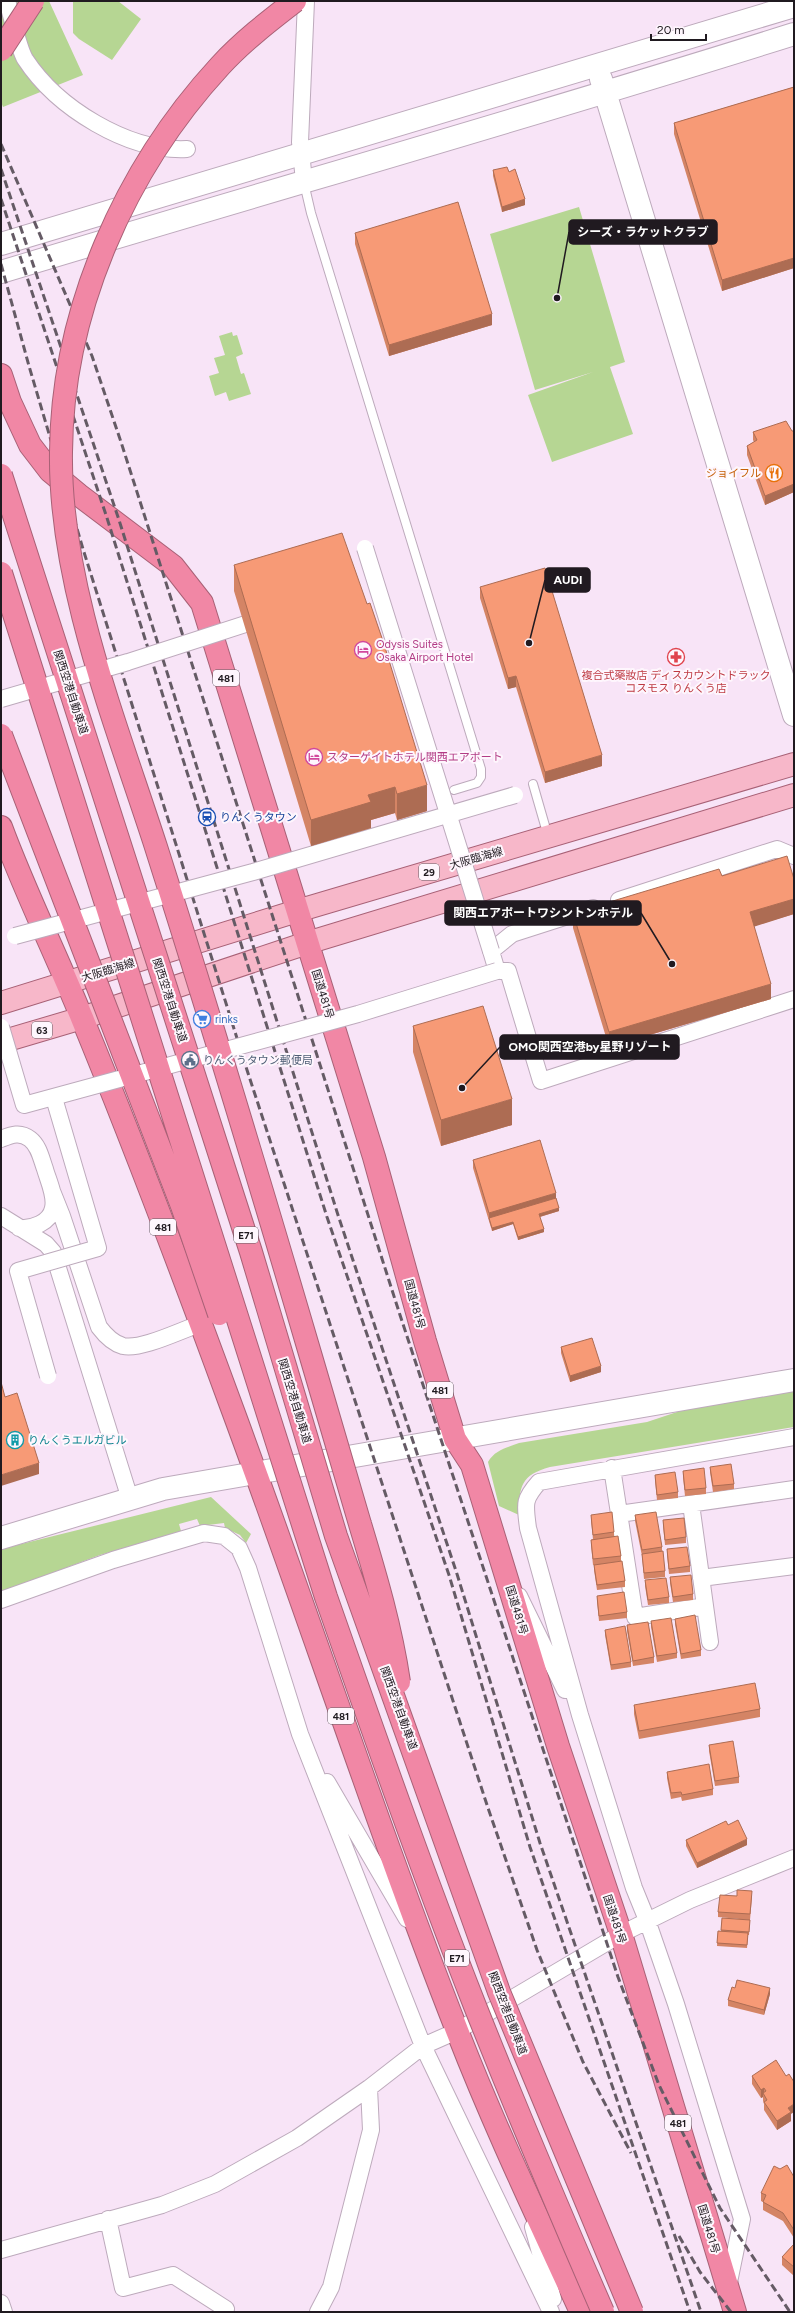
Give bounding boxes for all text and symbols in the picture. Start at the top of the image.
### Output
scale bar [651,16,706,42]
text: 20 m [657,23,685,37]
callout: シーズ・ラケットクラブ [569,220,717,244]
text: シーズ・ラケットクラブ [577,225,709,239]
restaurant icon: ジョイフル [764,463,784,483]
place label: ジョイフル [706,467,761,480]
callout: AUDI [545,568,590,592]
text: AUDI [554,573,582,587]
place label: Odysis Suites Osaka Airport Hotel [376,638,473,664]
hotel icon: Odysis Suites Osaka Airport Hotel [353,640,373,660]
pharmacy icon: 複合式藥妝店 ディスカウントドラック コスモス りんくう店 [666,647,686,667]
street label: 関西空港自動車道 [51,648,90,736]
place label: 複合式藥妝店 ディスカウントドラック コスモス りんくう店 [582,669,770,695]
road number: 481 [213,670,239,686]
hotel icon: スターゲイトホテル関西エアポート [304,747,324,767]
place label: スターゲイトホテル関西エアポート [327,751,503,764]
station icon: りんくうタウン [197,807,217,827]
place label: りんくうタウン [220,811,297,824]
street label: 大阪臨海線 [448,845,504,872]
road number: 29 [419,864,439,880]
callout: 関西エアポートワシントンホテル [445,901,641,925]
text: 関西エアポートワシントンホテル [453,906,633,920]
street label: 大阪臨海線 [80,956,136,985]
street label: 関西空港自動車道 [150,956,189,1044]
street label: 国道481号 [309,968,336,1020]
supermarket icon: rinks [192,1009,212,1029]
place label: rinks [215,1013,238,1026]
road number: 63 [32,1022,52,1038]
callout: OMO関西空港by星野リゾート [500,1035,679,1059]
text: OMO関西空港by星野リゾート [509,1040,671,1054]
public building icon: りんくうタウン郵便局 [180,1050,200,1070]
place label: りんくうタウン郵便局 [203,1054,313,1067]
road number: 481 [150,1219,176,1235]
road number: E71 [234,1227,258,1243]
street label: 国道481号 [402,1278,427,1331]
street label: 関西空港自動車道 [275,1357,314,1445]
road number: 481 [427,1382,453,1398]
building icon: りんくうエルガビル [5,1430,25,1450]
place label: りんくうエルガビル [28,1434,126,1447]
street label: 国道481号 [503,1584,530,1636]
street label: 関西空港自動車道 [377,1665,420,1752]
road number: 481 [328,1708,354,1724]
street label: 国道481号 [600,1893,629,1945]
road number: E71 [445,1950,469,1966]
street label: 関西空港自動車道 [486,1970,529,2057]
road number: 481 [665,2115,691,2131]
street label: 国道481号 [695,2203,722,2255]

